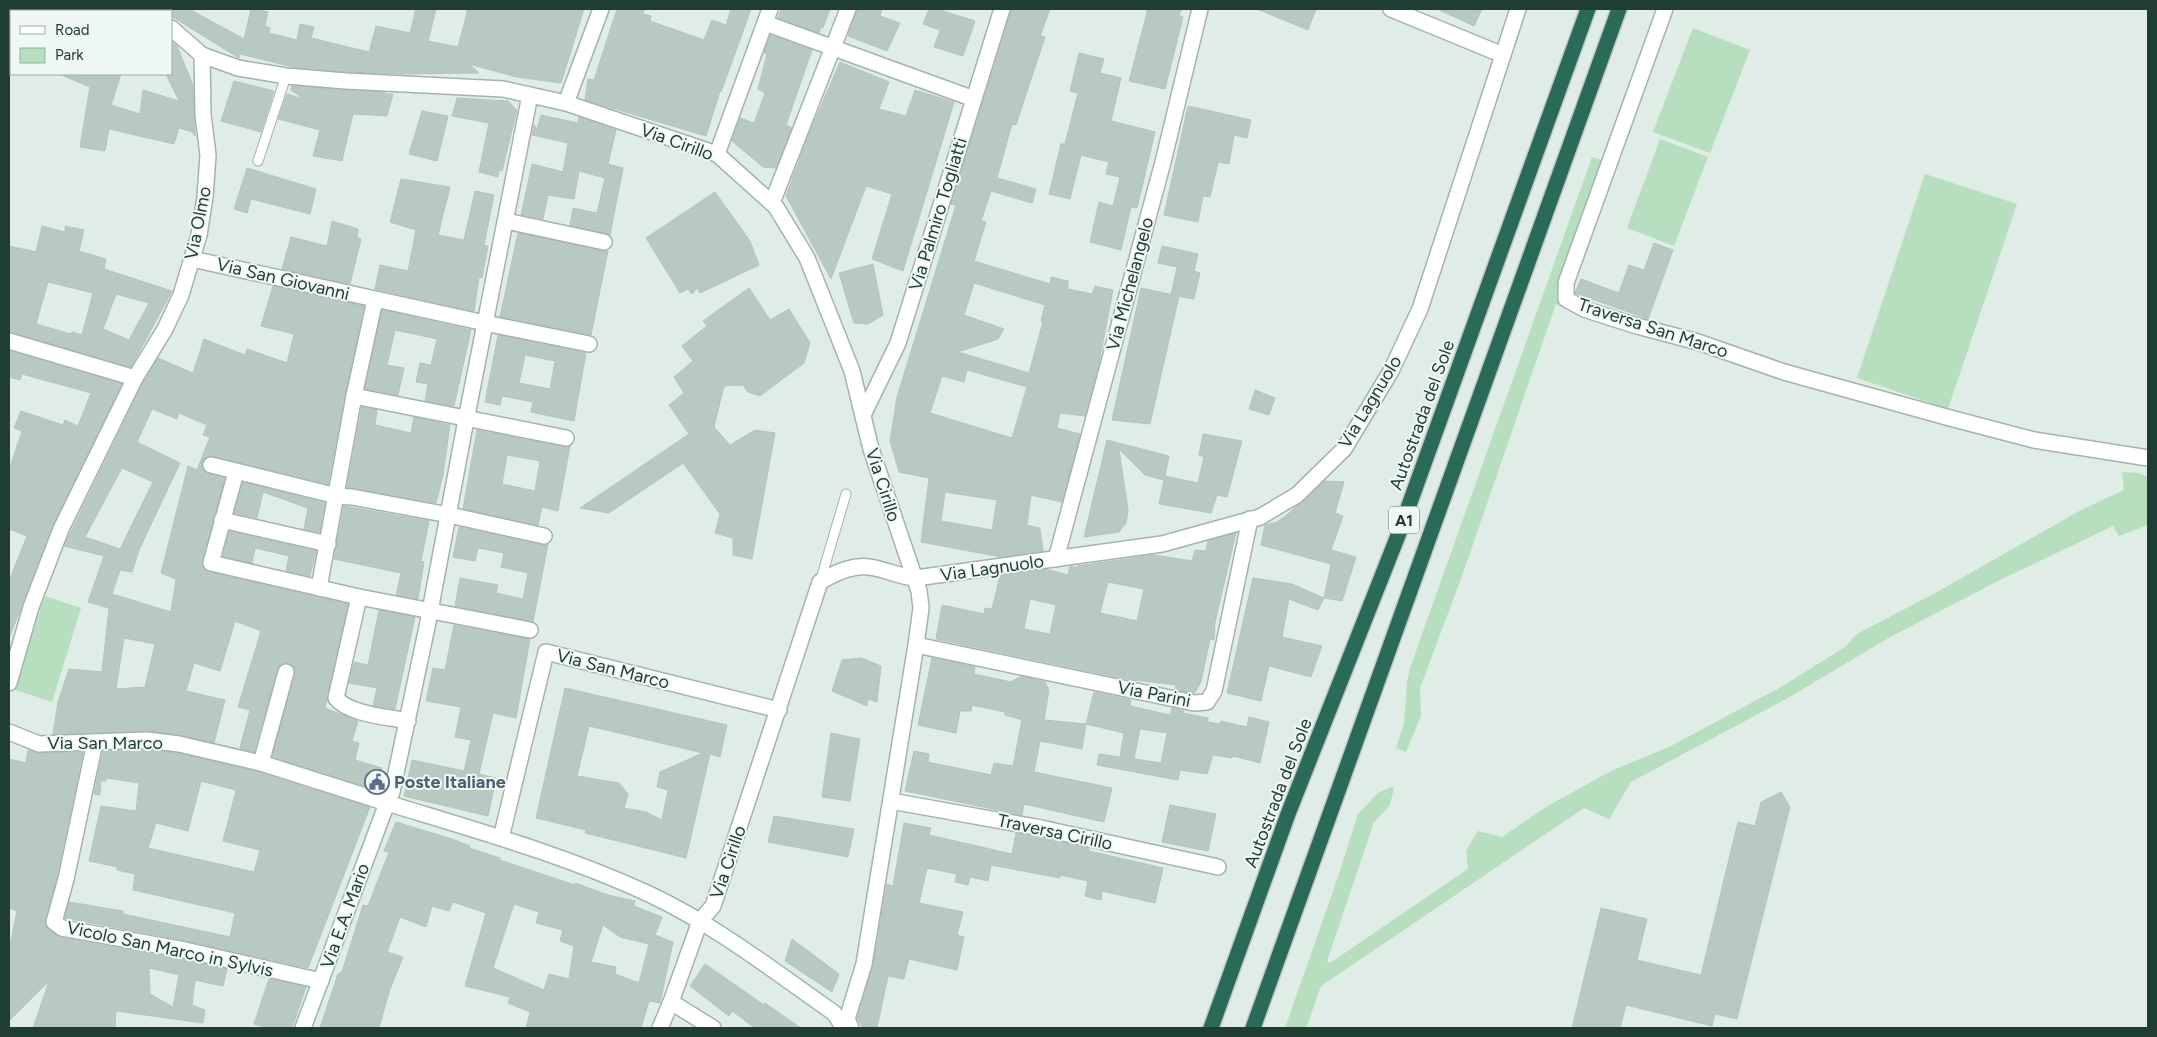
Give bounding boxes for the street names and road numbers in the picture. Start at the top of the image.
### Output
street label: Via Cirillo [638,119,716,165]
street label: Via Palmiro Togliatti [904,135,972,293]
street label: Via Olmo [180,185,216,261]
street label: Via Michelangelo [1102,215,1158,353]
street label: Via San Giovanni [214,253,352,305]
street label: Traversa San Marco [1575,293,1731,363]
street label: Autostrada del Sole [1385,337,1459,493]
street label: Via Lagnuolo [1334,352,1406,452]
street label: Via Cirillo [861,445,905,525]
road number: A1 [1389,506,1419,534]
street label: Via Lagnuolo [939,550,1045,586]
street label: Via San Marco [554,644,672,694]
street label: Via Parini [1115,676,1193,712]
street label: Autostrada del Sole [1239,715,1317,871]
street label: Via San Marco [47,732,163,754]
street label: Traversa Cirillo [995,809,1115,855]
street label: Via Cirillo [705,822,751,902]
street label: Via E.A. Mario [316,860,374,972]
street label: Vicolo San Marco in Sylvis [65,916,275,982]

